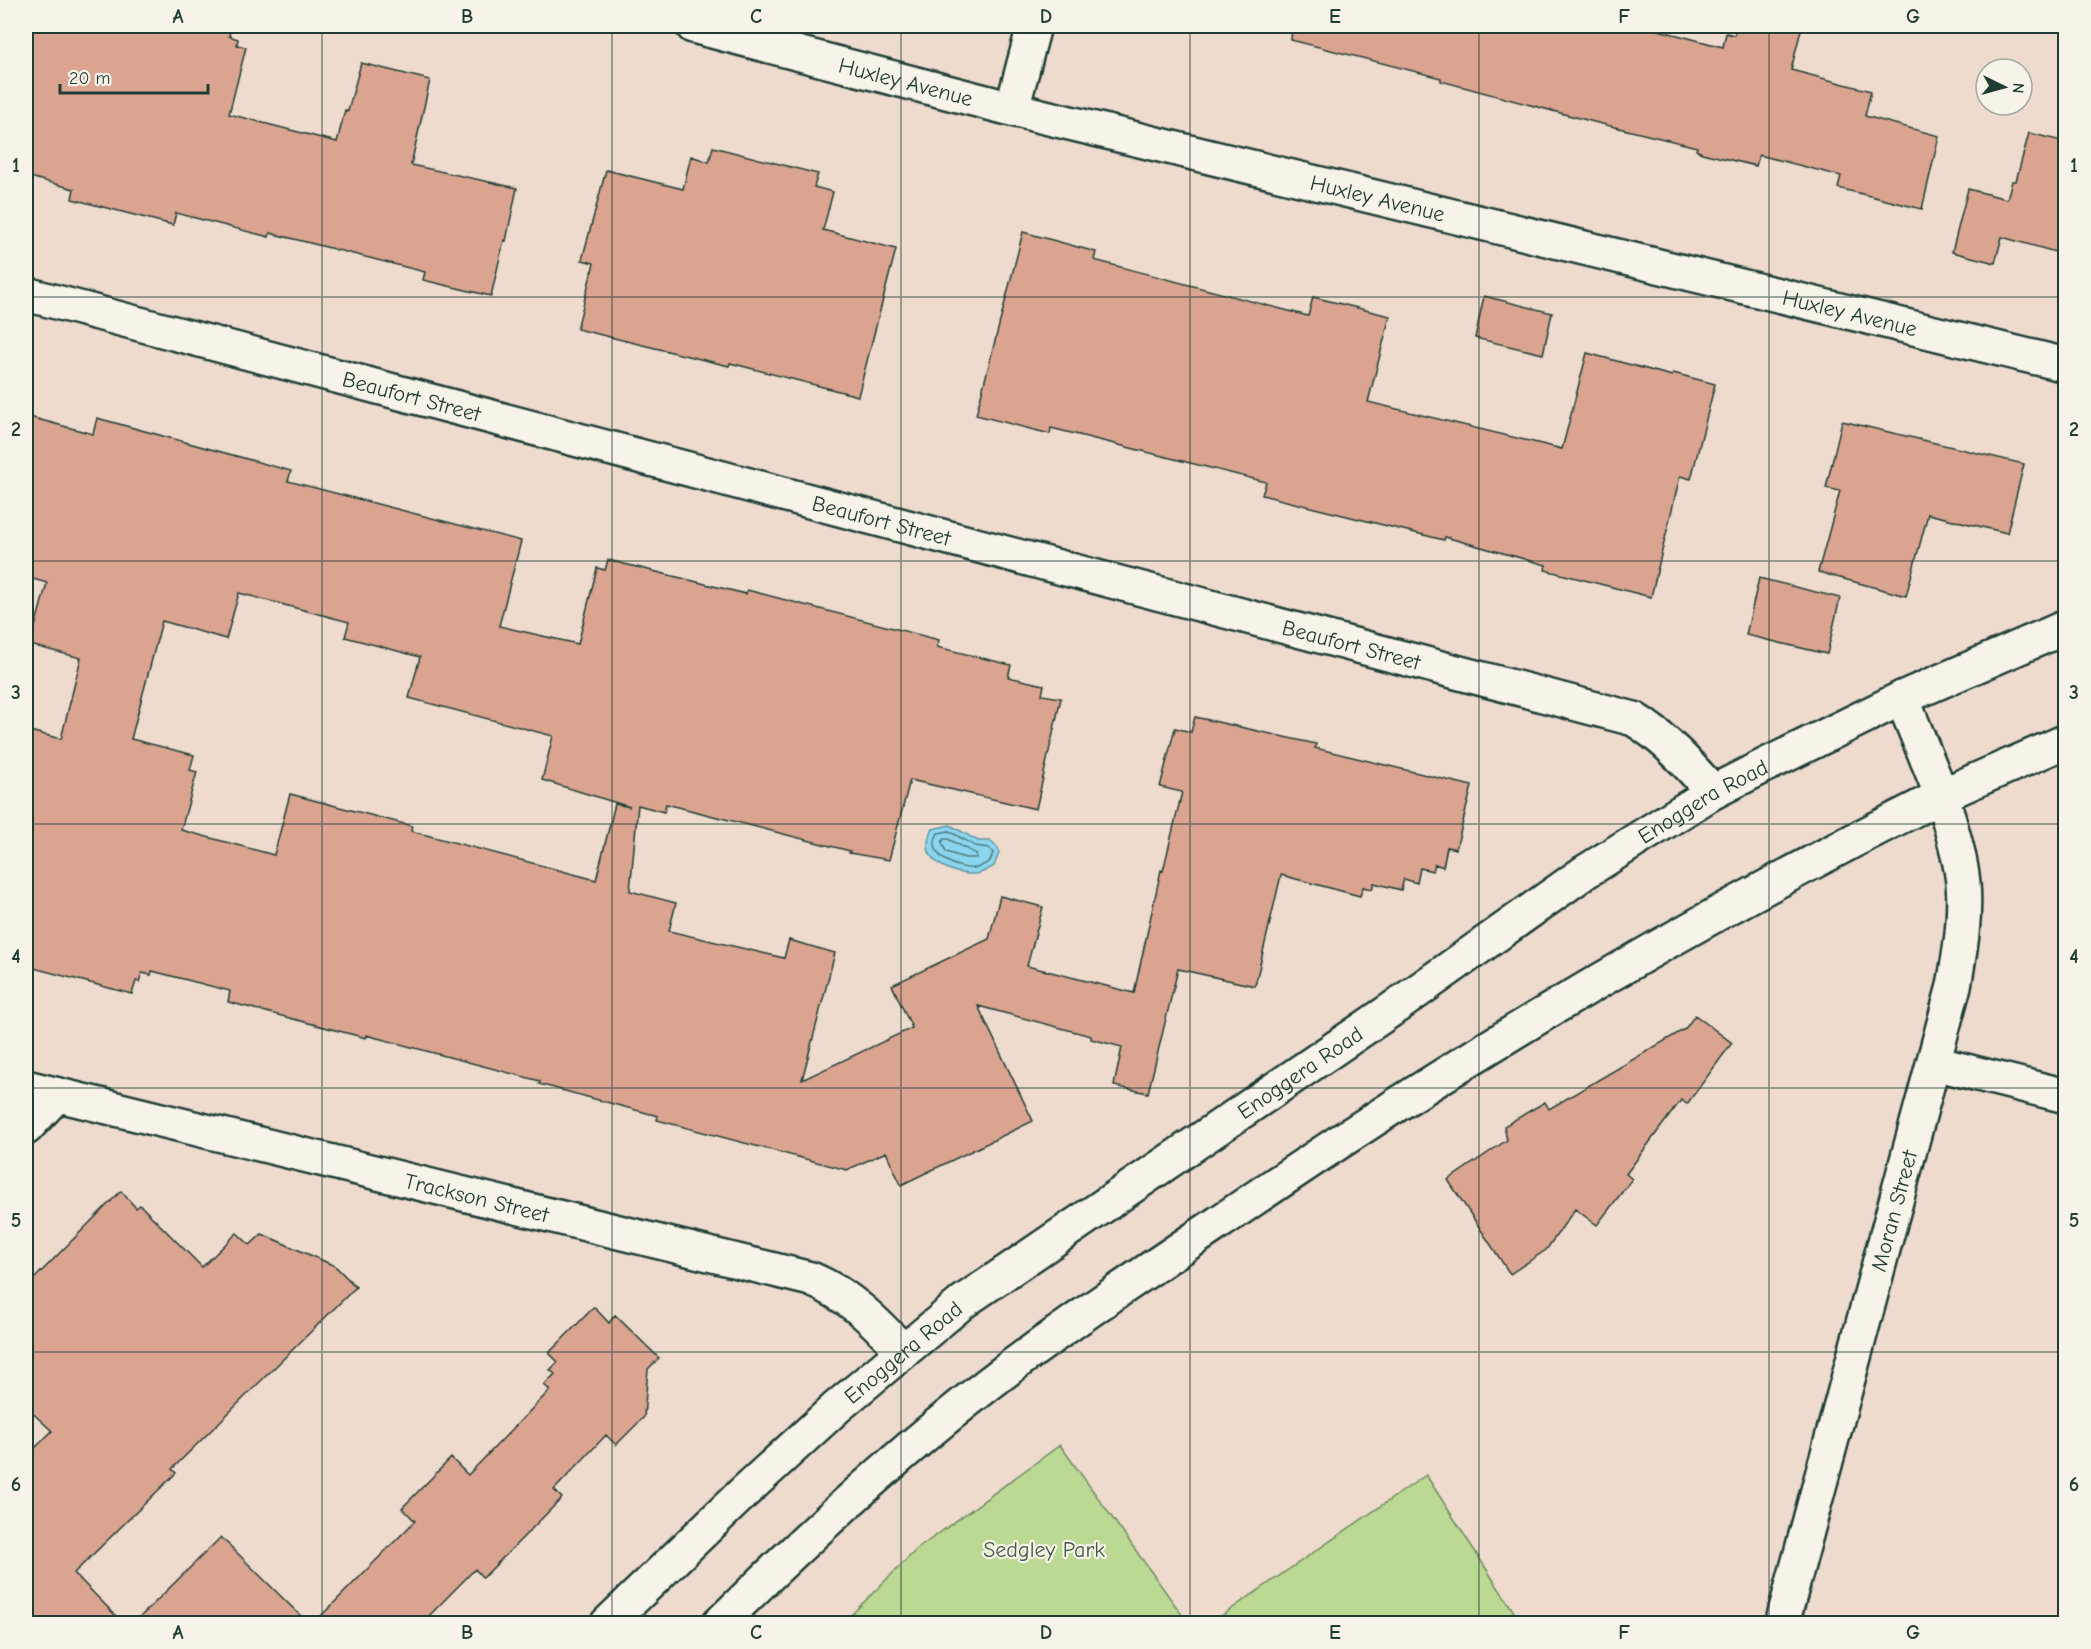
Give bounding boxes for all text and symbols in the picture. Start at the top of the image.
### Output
text: A [172,5,184,28]
text: B [461,5,473,28]
text: C [750,5,762,28]
text: D [1040,5,1052,28]
text: E [1329,5,1341,28]
text: F [1618,5,1630,28]
text: G [1906,5,1920,28]
street label: Huxley Avenue [836,52,976,112]
scale bar [60,57,208,95]
north arrow [1974,57,2034,117]
text: 20 m [69,68,110,89]
text: N [2009,82,2027,94]
text: 1 [12,154,20,177]
text: 1 [2070,154,2078,177]
street label: Huxley Avenue [1308,170,1447,228]
street label: Huxley Avenue [1780,285,1920,342]
street label: Beaufort Street [339,366,484,428]
text: 2 [11,418,21,441]
text: 2 [2069,418,2079,441]
street label: Beaufort Street [809,490,954,552]
street label: Beaufort Street [1279,615,1424,676]
text: 3 [11,681,21,704]
text: 3 [2069,681,2079,704]
street label: Enoggera Road [1633,754,1772,850]
text: 4 [11,945,21,968]
text: 4 [2069,945,2079,968]
street label: Enoggera Road [1233,1021,1368,1125]
street label: Moran Street [1866,1147,1923,1274]
street label: Trackson Street [402,1168,552,1229]
text: 5 [11,1209,21,1232]
text: 5 [2069,1209,2079,1232]
street label: Enoggera Road [839,1296,968,1410]
text: 6 [11,1473,21,1496]
text: 6 [2069,1473,2079,1496]
park label: Sedgley Park [983,1537,1105,1563]
text: A [172,1621,184,1644]
text: B [461,1621,473,1644]
text: C [750,1621,762,1644]
text: D [1040,1621,1052,1644]
text: E [1329,1621,1341,1644]
text: F [1618,1621,1630,1644]
text: G [1906,1621,1920,1644]

